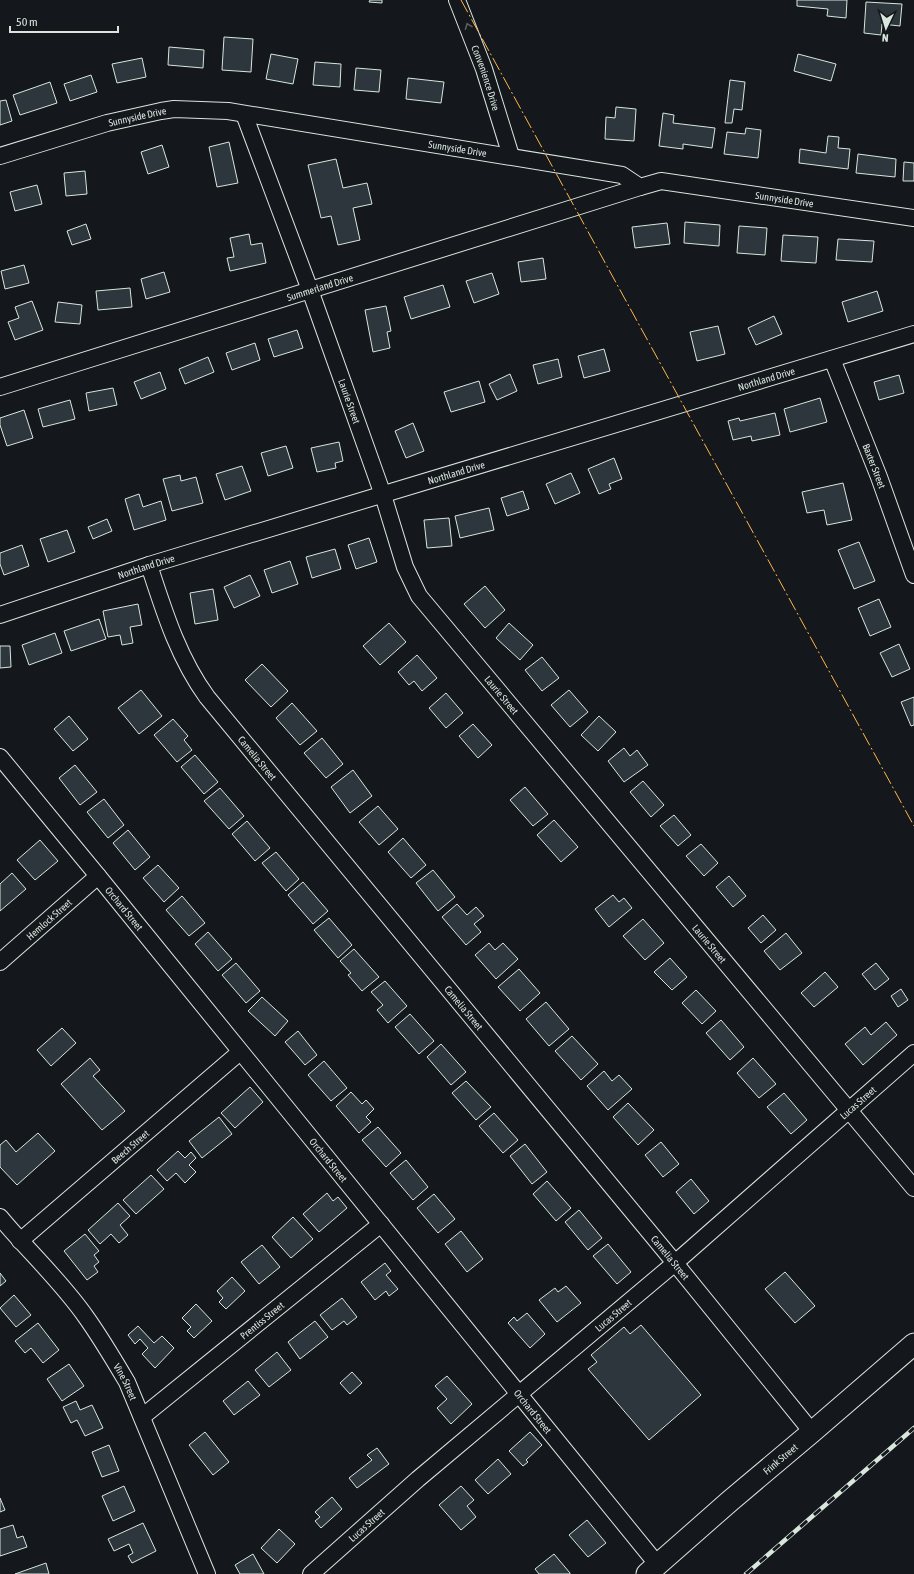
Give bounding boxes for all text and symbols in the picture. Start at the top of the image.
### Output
scale bar [10,8,118,34]
north arrow [866,8,906,48]
text: 50 m [16,15,38,29]
one-way arrow [464,23,472,30]
text: N [882,32,889,44]
street label: Convenience Drive [470,43,502,112]
street label: Sunnyside Drive [107,105,167,128]
street label: Sunnyside Drive [428,138,488,159]
street label: Sunnyside Drive [755,189,815,209]
street label: Summerland Drive [285,271,355,303]
street label: Northland Drive [736,365,797,392]
street label: Laurie Street [337,377,363,425]
street label: Baxter Street [861,442,888,490]
street label: Northland Drive [426,458,486,486]
street label: Northland Drive [116,552,176,581]
street label: Laurie Street [483,674,521,716]
street label: Camelia Street [236,734,279,782]
street label: Orchard Street [103,884,145,933]
street label: Hemlock Street [24,896,74,942]
street label: Laurie Street [690,922,729,965]
street label: Camelia Street [443,983,485,1032]
street label: Lucas Street [838,1084,878,1121]
street label: Beech Street [109,1127,151,1166]
street label: Orchard Street [308,1136,350,1184]
street label: Camelia Street [649,1233,692,1282]
street label: Lucas Street [593,1297,634,1333]
street label: Prentiss Street [238,1299,286,1341]
street label: Vine Street [112,1361,139,1402]
street label: Orchard Street [512,1387,554,1436]
street label: Frink Street [761,1441,800,1476]
street label: Lucas Street [346,1506,387,1544]

